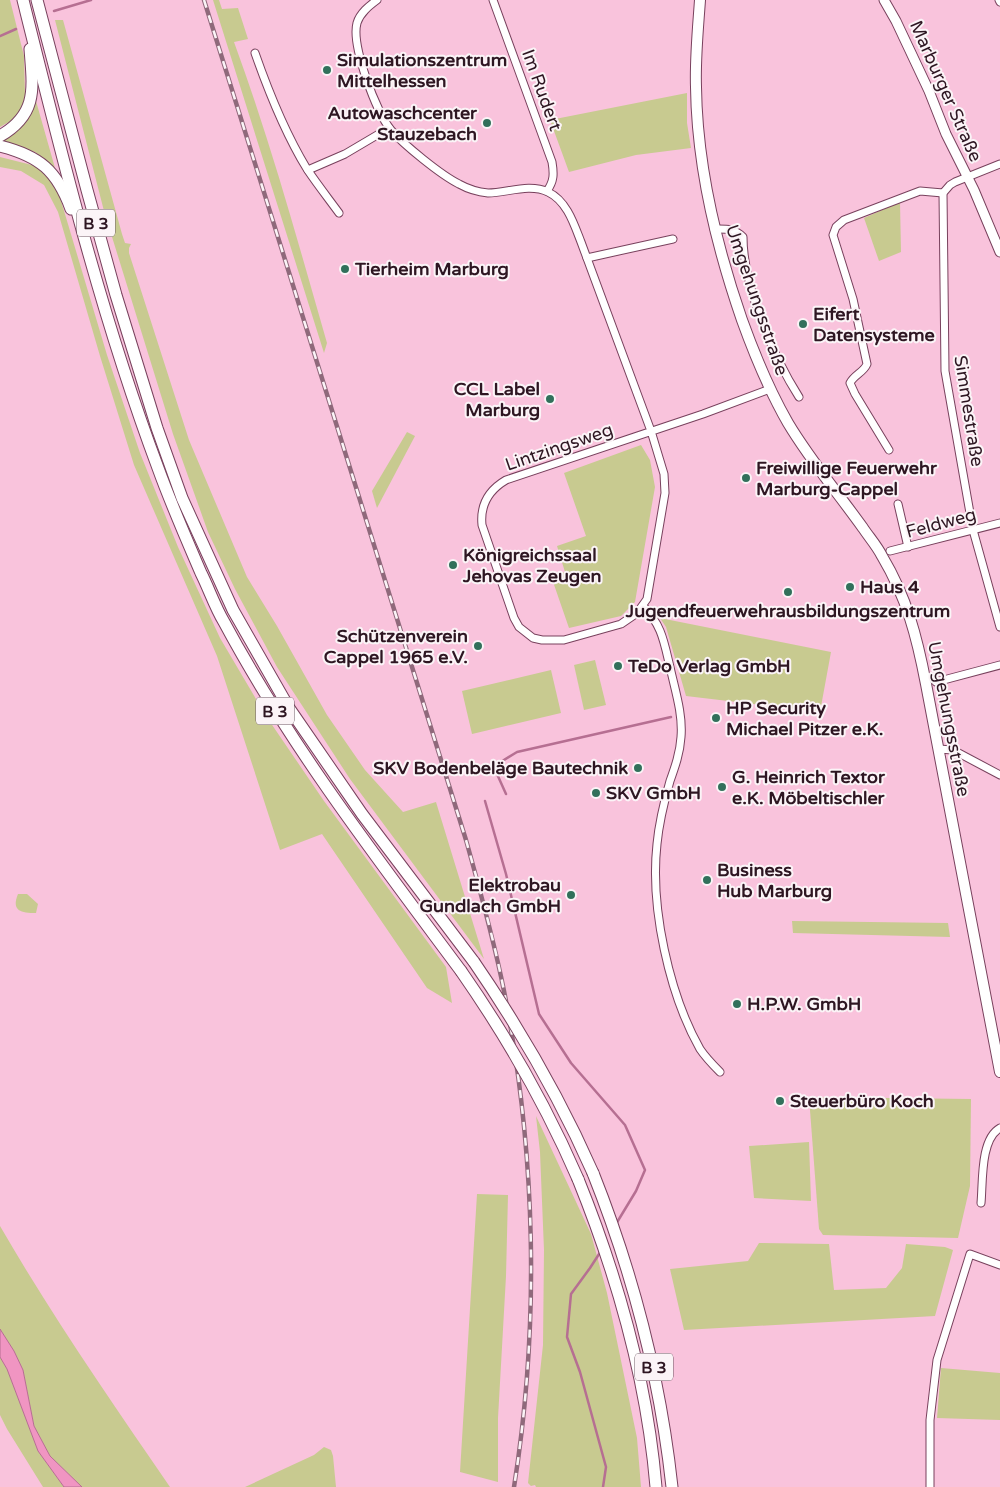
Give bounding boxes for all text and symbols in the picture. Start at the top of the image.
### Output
street label: Marburger Straße [905,17,987,165]
street label: Im Rudert [517,46,567,134]
place label: Simulationszentrum Mittelhessen [337,49,507,92]
marker: Simulationszentrum Mittelhessen [321,64,333,76]
place label: Autowaschcenter Stauzebach [328,102,478,145]
marker: Autowaschcenter Stauzebach [481,117,493,129]
road number: B 3 [77,210,115,237]
street label: Umgehungsstraße [721,222,793,378]
place label: Tierheim Marburg [354,258,509,280]
marker: Tierheim Marburg [339,263,351,275]
place label: Eifert Datensysteme [813,303,935,346]
marker: Eifert Datensysteme [797,318,809,330]
street label: Simmestraße [949,354,989,468]
place label: CCL Label Marburg [454,378,540,421]
marker: CCL Label Marburg [544,393,556,405]
street label: Lintzingsweg [502,418,616,476]
place label: Freiwillige Feuerwehr Marburg-Cappel [756,457,938,500]
marker: Freiwillige Feuerwehr Marburg-Cappel [740,472,752,484]
street label: Feldweg [903,503,979,543]
place label: Königreichssaal Jehovas Zeugen [462,544,601,587]
marker: Königreichssaal Jehovas Zeugen [447,559,459,571]
place label: Haus 4 [860,576,920,598]
marker: Haus 4 [844,581,856,593]
marker: Jugendfeuerwehrausbildungszentrum [782,586,794,598]
place label: Jugendfeuerwehrausbildungszentrum [625,600,950,622]
place label: Schützenverein Cappel 1965 e.V. [324,625,468,668]
street label: Umgehungsstraße [923,639,975,799]
marker: Schützenverein Cappel 1965 e.V. [472,640,484,652]
place label: TeDo Verlag GmbH [627,655,791,677]
marker: TeDo Verlag GmbH [612,660,624,672]
place label: HP Security Michael Pitzer e.K. [726,697,883,740]
road number: B 3 [256,698,294,724]
marker: HP Security Michael Pitzer e.K. [710,712,722,724]
place label: SKV Bodenbeläge Bautechnik [373,757,628,779]
marker: SKV Bodenbeläge Bautechnik [632,762,644,774]
place label: G. Heinrich Textor e.K. Möbeltischler [732,766,886,809]
marker: G. Heinrich Textor e.K. Möbeltischler [716,781,728,793]
place label: SKV GmbH [606,782,701,804]
marker: SKV GmbH [590,787,602,799]
place label: Business Hub Marburg [717,859,832,902]
place label: Elektrobau Gundlach GmbH [419,874,561,917]
marker: Business Hub Marburg [701,874,713,886]
marker: Elektrobau Gundlach GmbH [565,889,577,901]
place label: H.P.W. GmbH [747,993,861,1015]
marker: H.P.W. GmbH [731,998,743,1010]
place label: Steuerbüro Koch [790,1090,934,1112]
marker: Steuerbüro Koch [774,1095,786,1107]
road number: B 3 [635,1354,673,1380]

